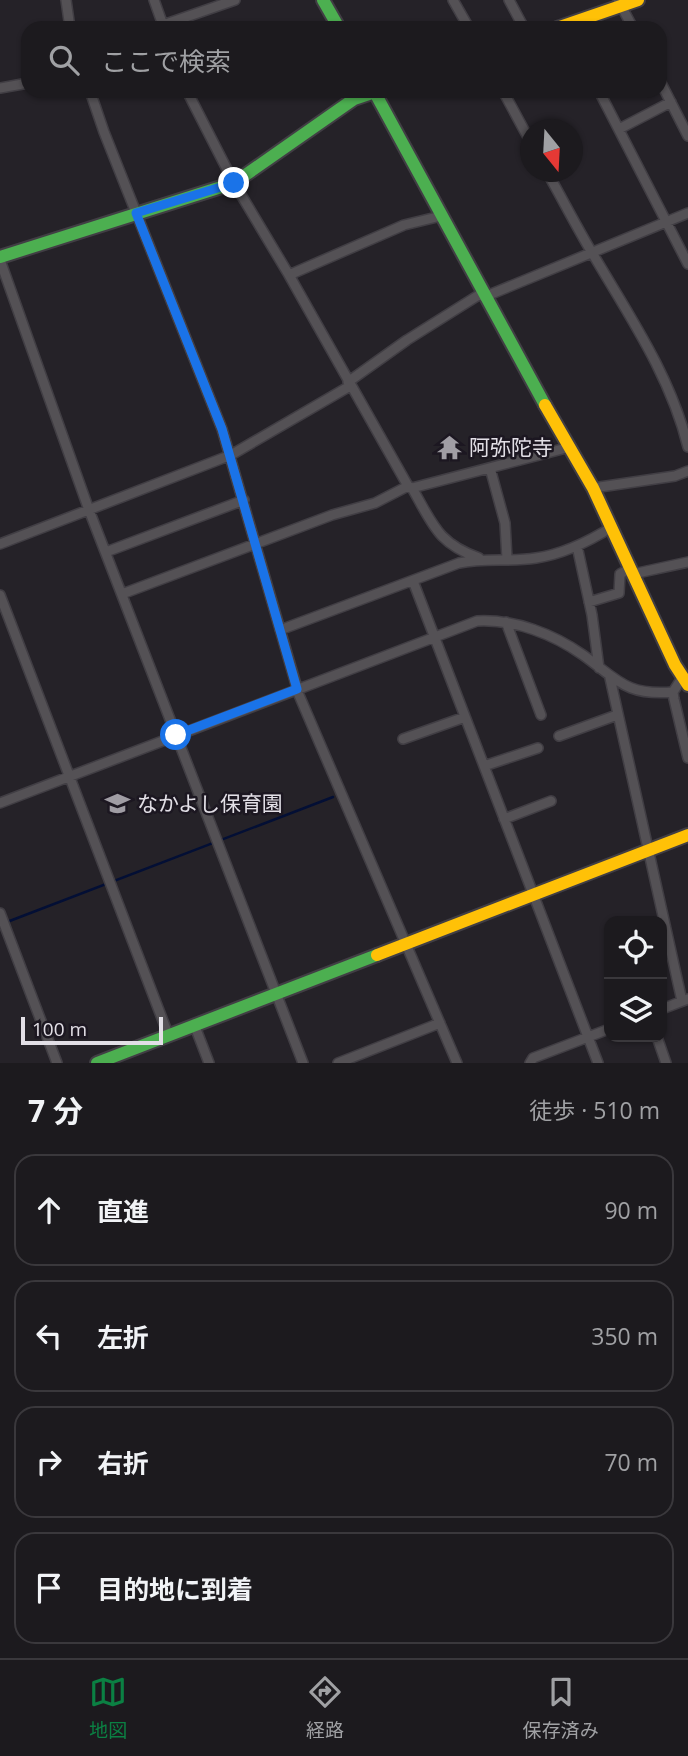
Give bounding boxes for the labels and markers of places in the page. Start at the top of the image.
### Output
temple icon: 阿弥陀寺 [435,433,463,461]
place label: 阿弥陀寺 [469,433,553,461]
school or university icon: なかよし保育園 [103,789,131,817]
place label: なかよし保育園 [137,789,283,817]

